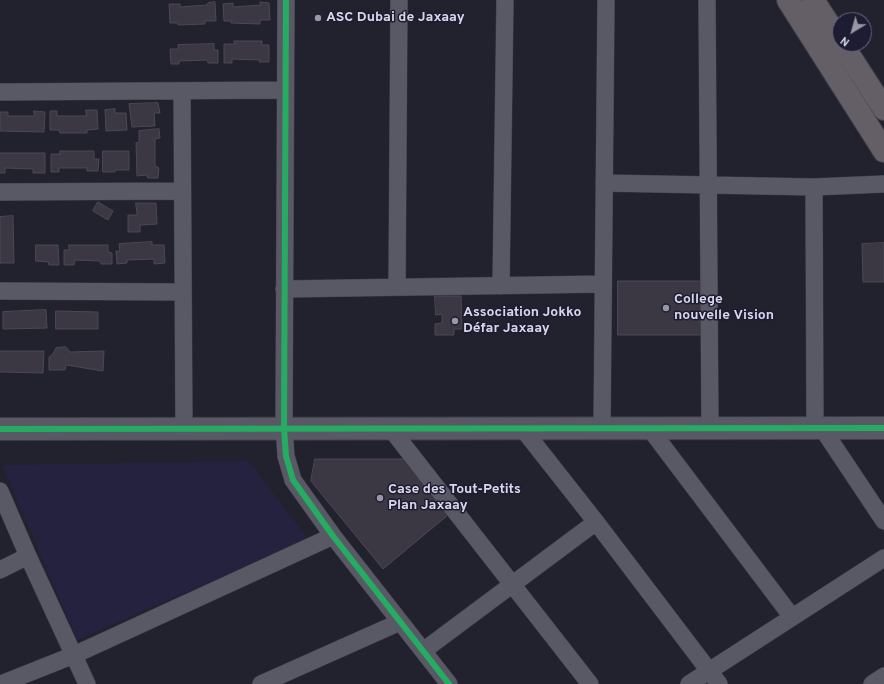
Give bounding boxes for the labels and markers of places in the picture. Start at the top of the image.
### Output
place label: ASC Dubai de Jaxaay [326,10,465,26]
marker: ASC Dubai de Jaxaay [313,13,323,23]
place label: College nouvelle Vision [674,292,774,324]
marker: College nouvelle Vision [661,303,671,313]
place label: Association Jokko Défar Jaxaay [463,305,581,338]
marker: Association Jokko Défar Jaxaay [450,316,460,326]
place label: Case des Tout-Petits Plan Jaxaay [388,482,521,514]
marker: Case des Tout-Petits Plan Jaxaay [375,493,385,503]

